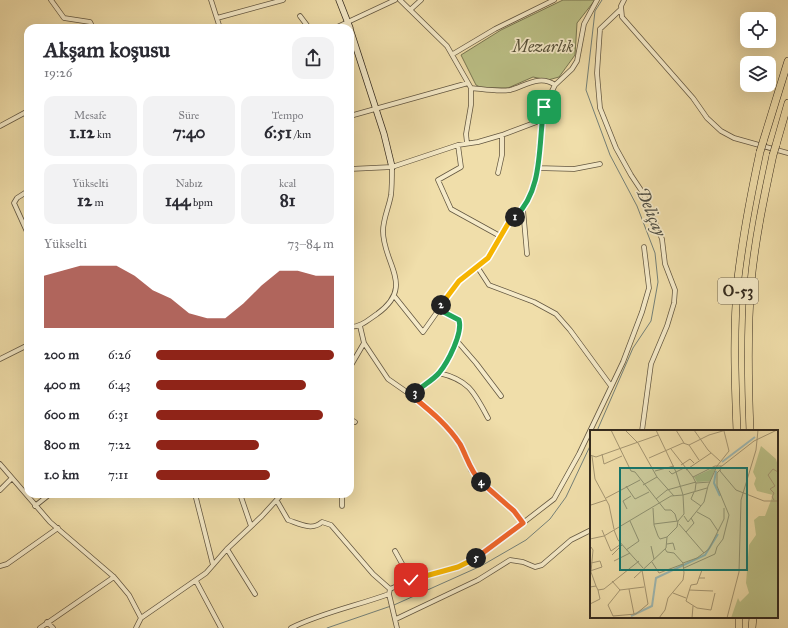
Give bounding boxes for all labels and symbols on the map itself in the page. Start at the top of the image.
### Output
park label: Mezarlık [511,37,573,56]
pin [527,90,561,124]
water label: Deliçay [631,184,671,240]
pin: 1 [505,207,525,227]
road number: O-53 [718,278,758,304]
pin: 2 [431,295,451,315]
pin: 3 [405,383,425,403]
inset map [590,430,778,618]
pin: 4 [471,472,491,492]
pin: 5 [466,548,486,568]
pin [394,563,428,597]

